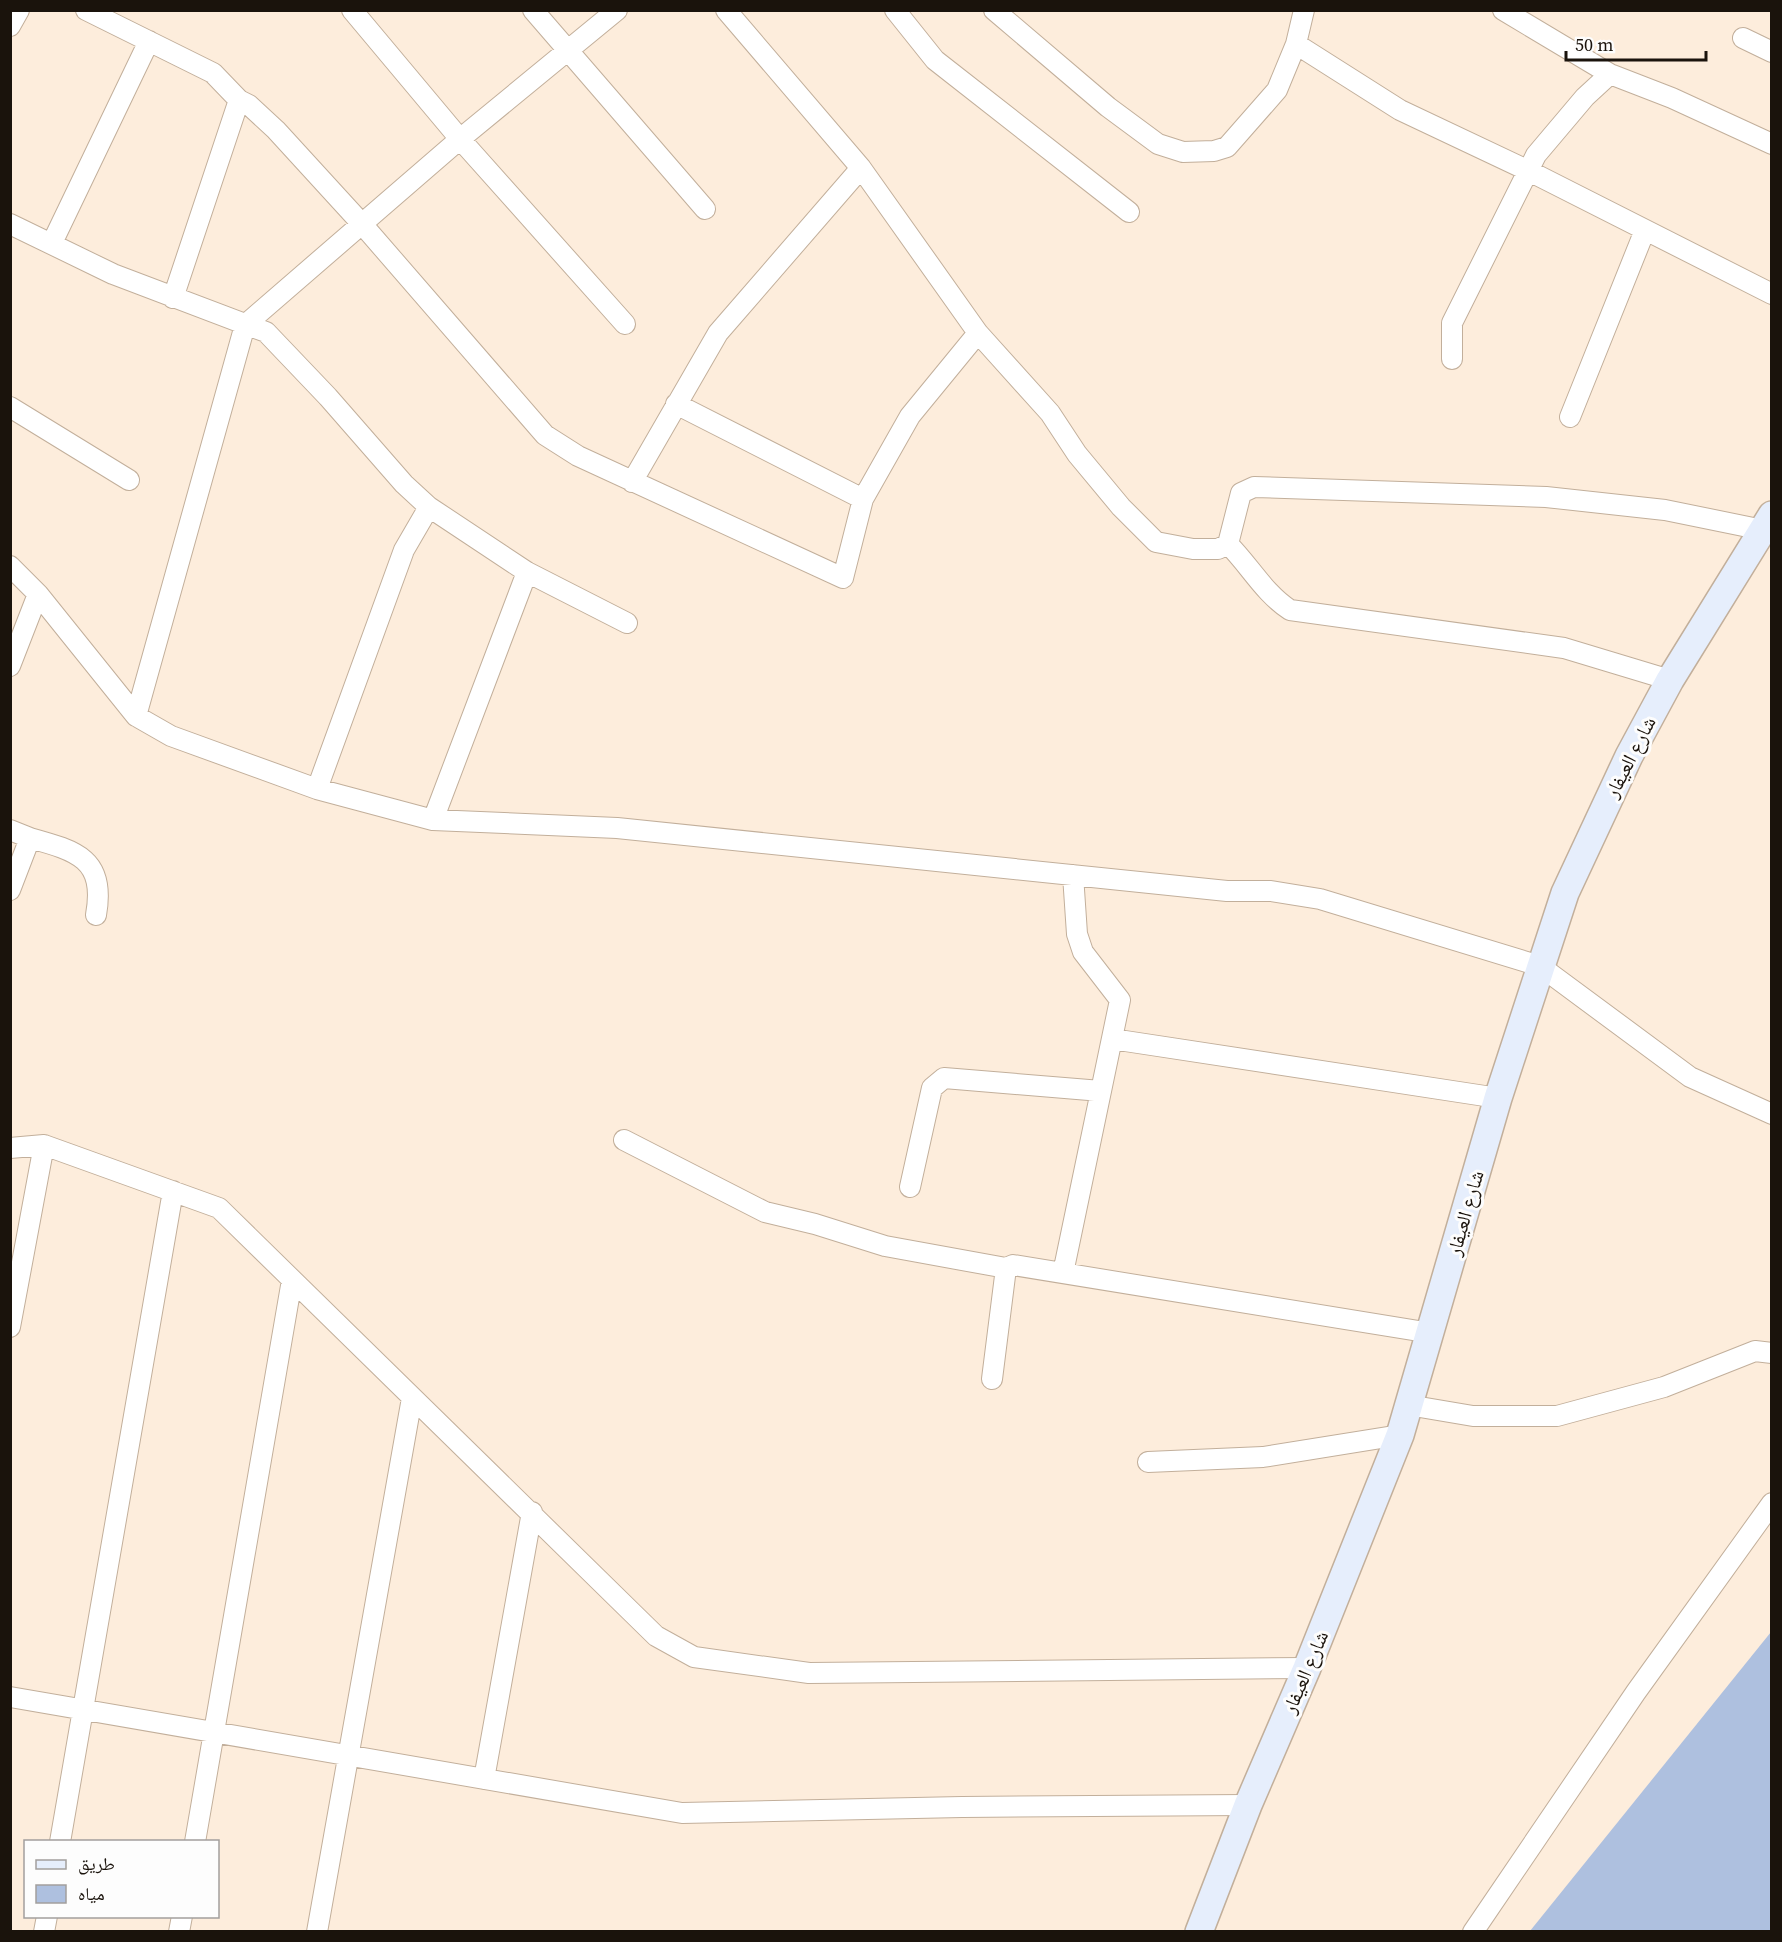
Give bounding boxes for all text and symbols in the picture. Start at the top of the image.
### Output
scale bar [1566,24,1706,62]
text: 50 m [1575,32,1613,57]
street label: شارع العيفار [1597,712,1662,803]
street label: شارع العيفار [1439,1167,1491,1260]
street label: شارع العيفار [1275,1626,1335,1719]
legend [24,1840,219,1918]
text: طريق [78,1851,115,1876]
text: مياه [78,1881,105,1906]

